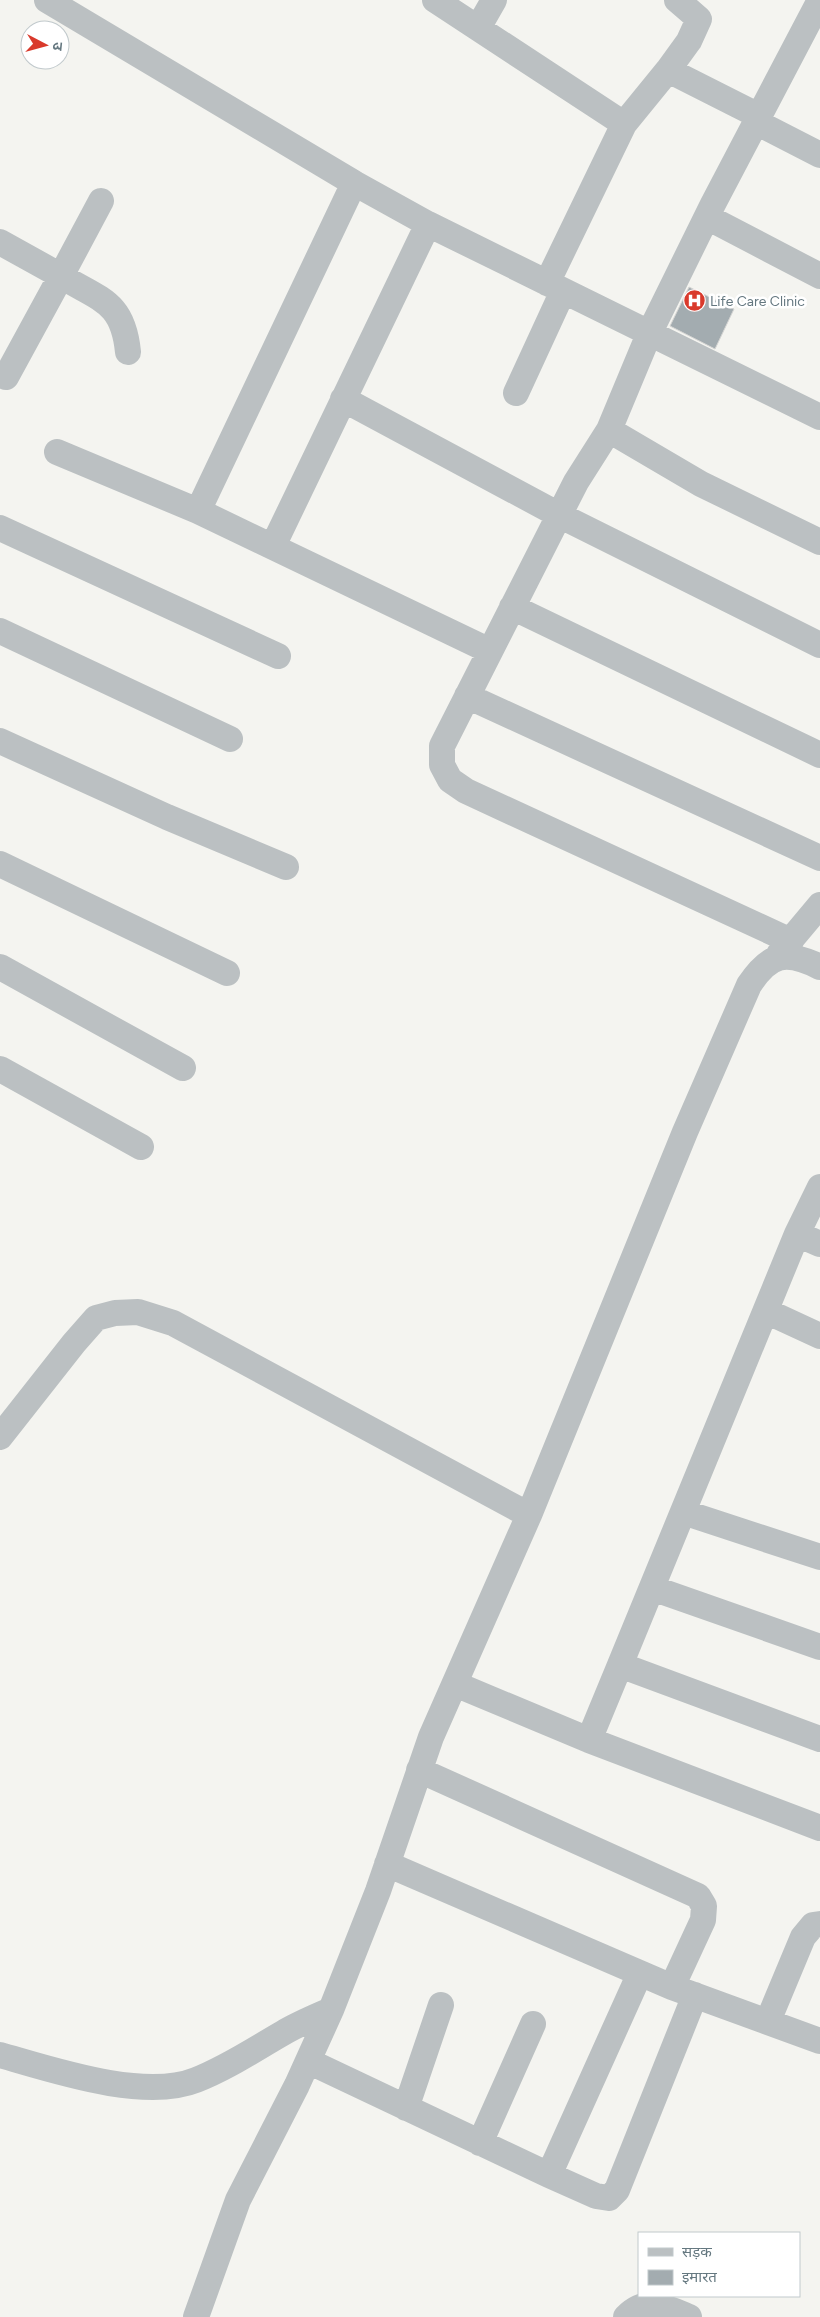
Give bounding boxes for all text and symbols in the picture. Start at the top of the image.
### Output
north arrow [20,20,70,70]
text: उ [48,41,66,52]
hospital icon: Life Care Clinic [682,289,706,313]
place label: Life Care Clinic [710,293,805,310]
legend [638,2232,800,2297]
text: सड़क [682,2243,712,2261]
text: इमारत [682,2268,717,2286]

